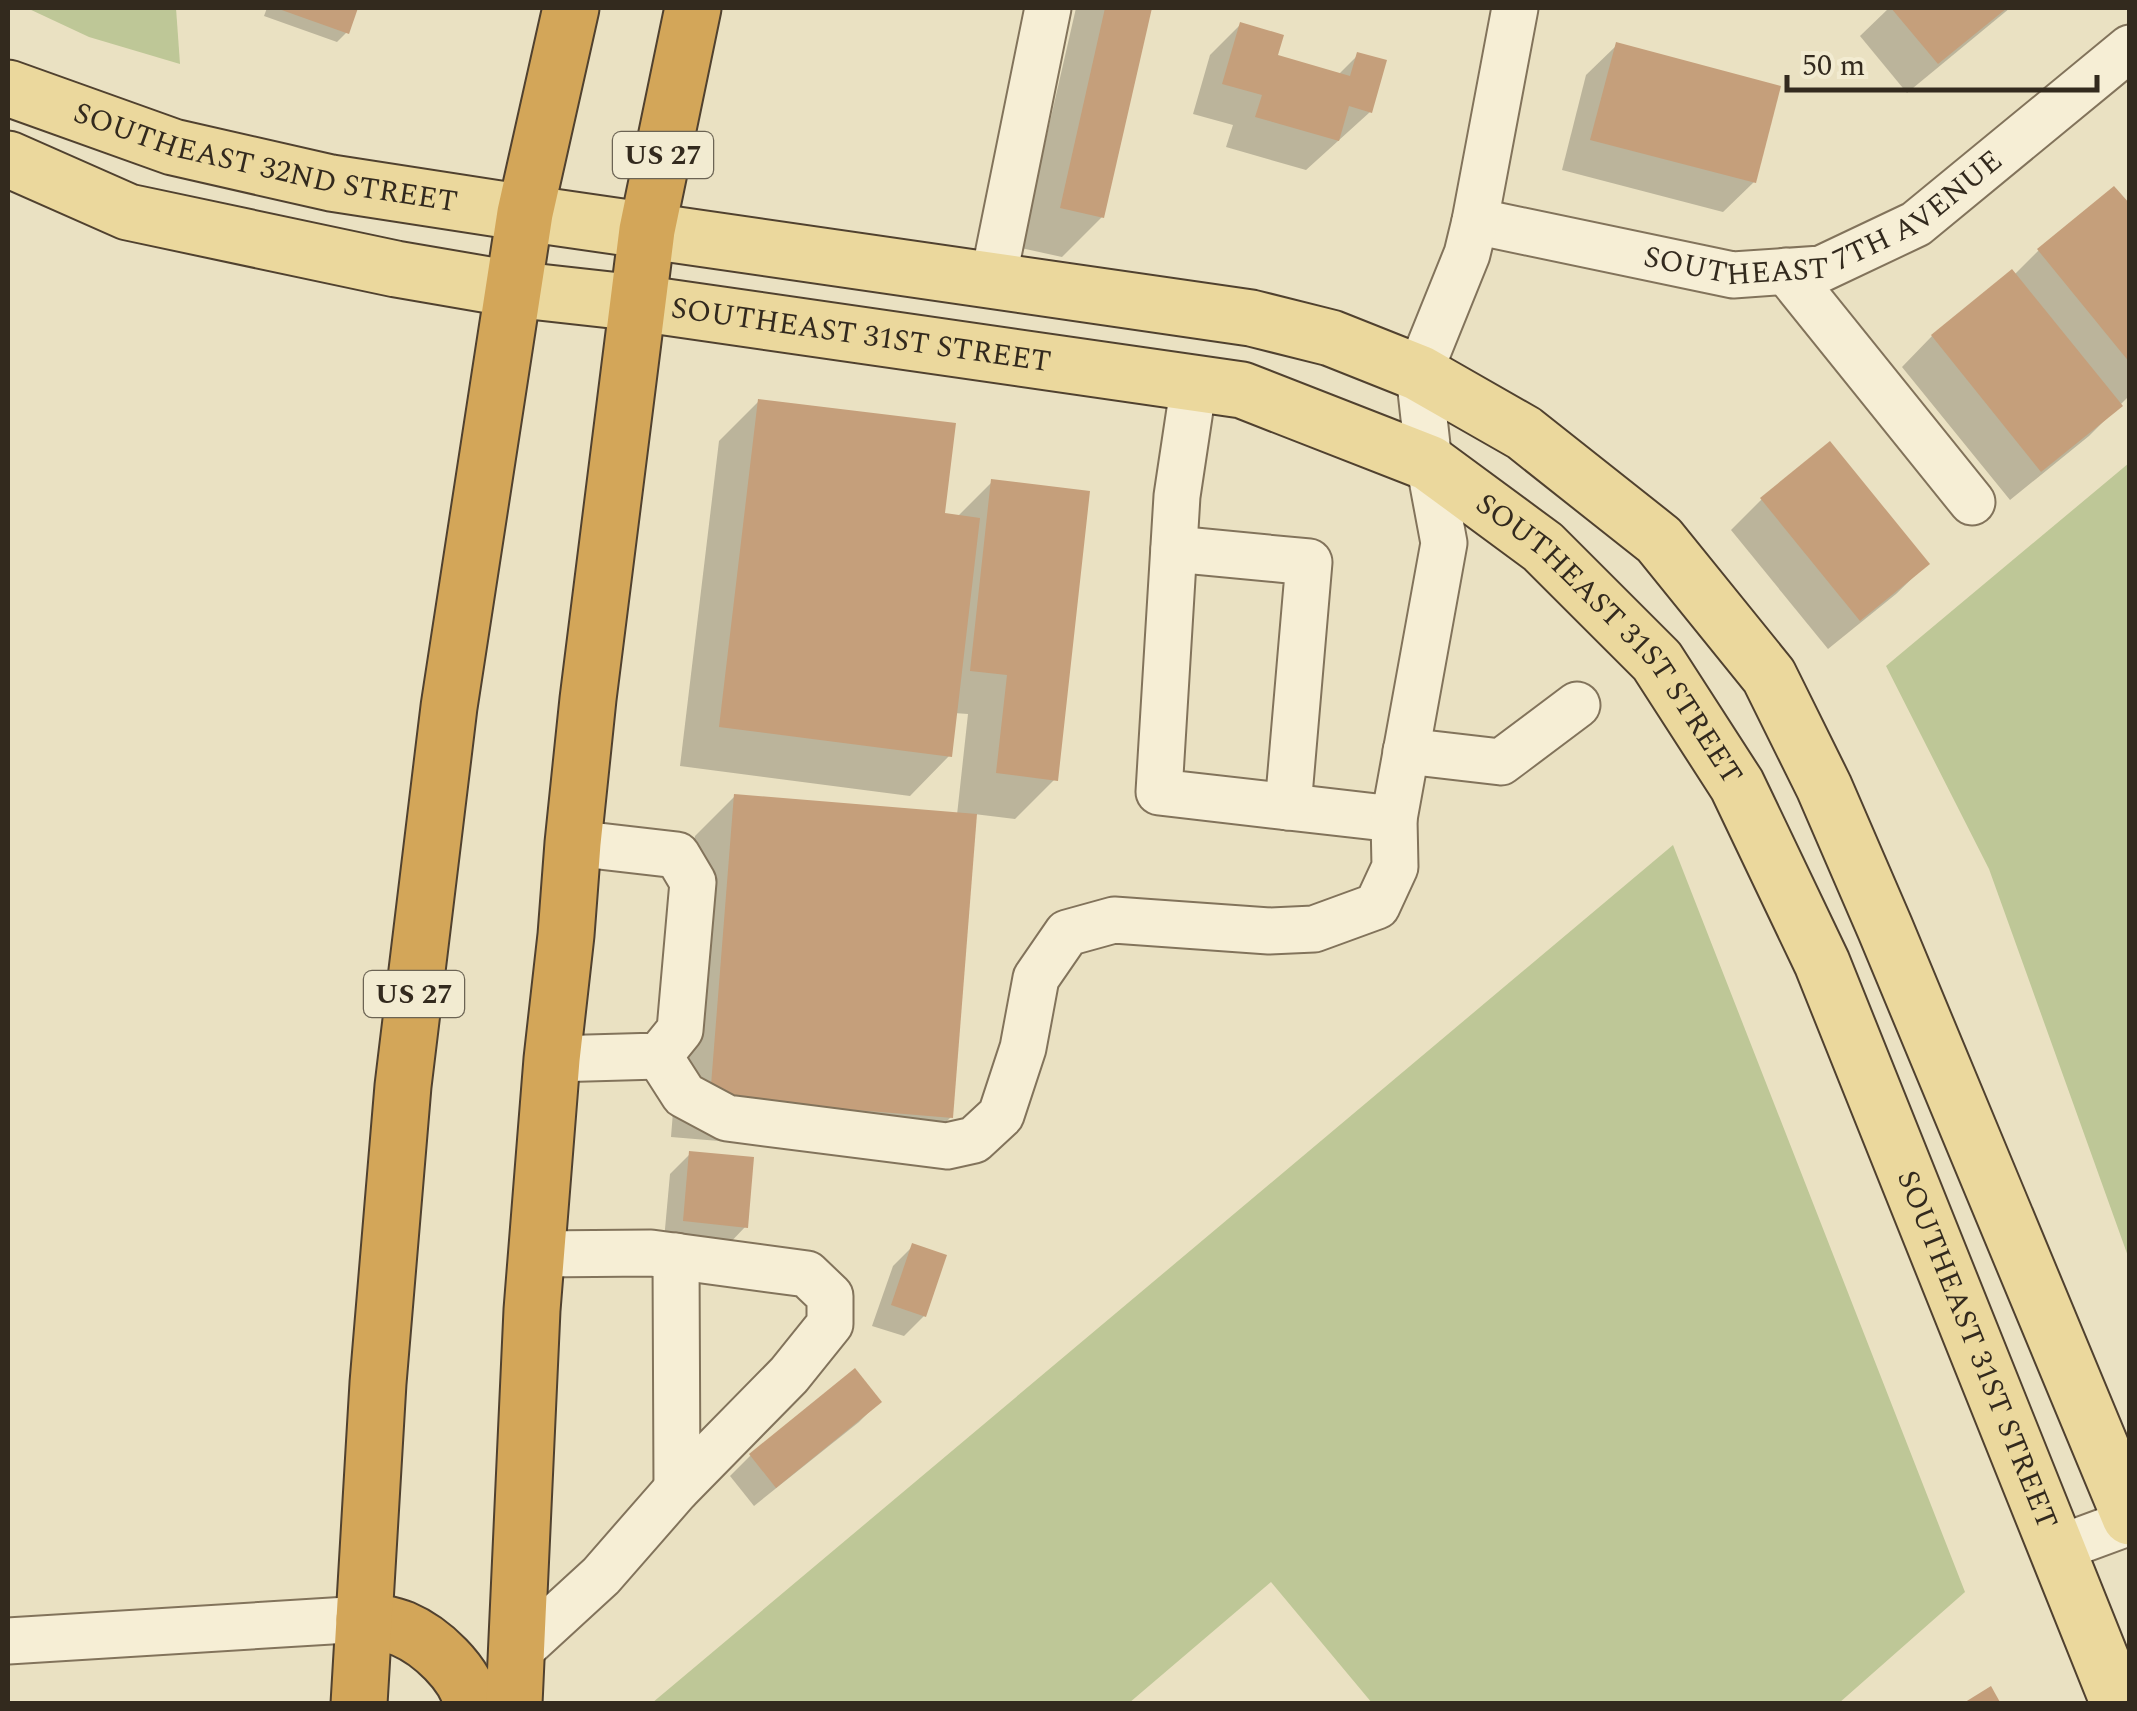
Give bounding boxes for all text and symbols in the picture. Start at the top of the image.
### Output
scale bar [1787,30,2097,92]
text: 50 m [1802,43,1865,89]
street label: SOUTHEAST 32ND STREET [67,90,461,225]
road number: US 27 [613,132,713,178]
street label: SOUTHEAST 7TH AVENUE [1639,139,2013,298]
street label: SOUTHEAST 31ST STREET [668,285,1054,385]
street label: SOUTHEAST 31ST STREET [1466,482,1754,794]
road number: US 27 [364,971,464,1017]
street label: SOUTHEAST 31ST STREET [1884,1163,2070,1536]

